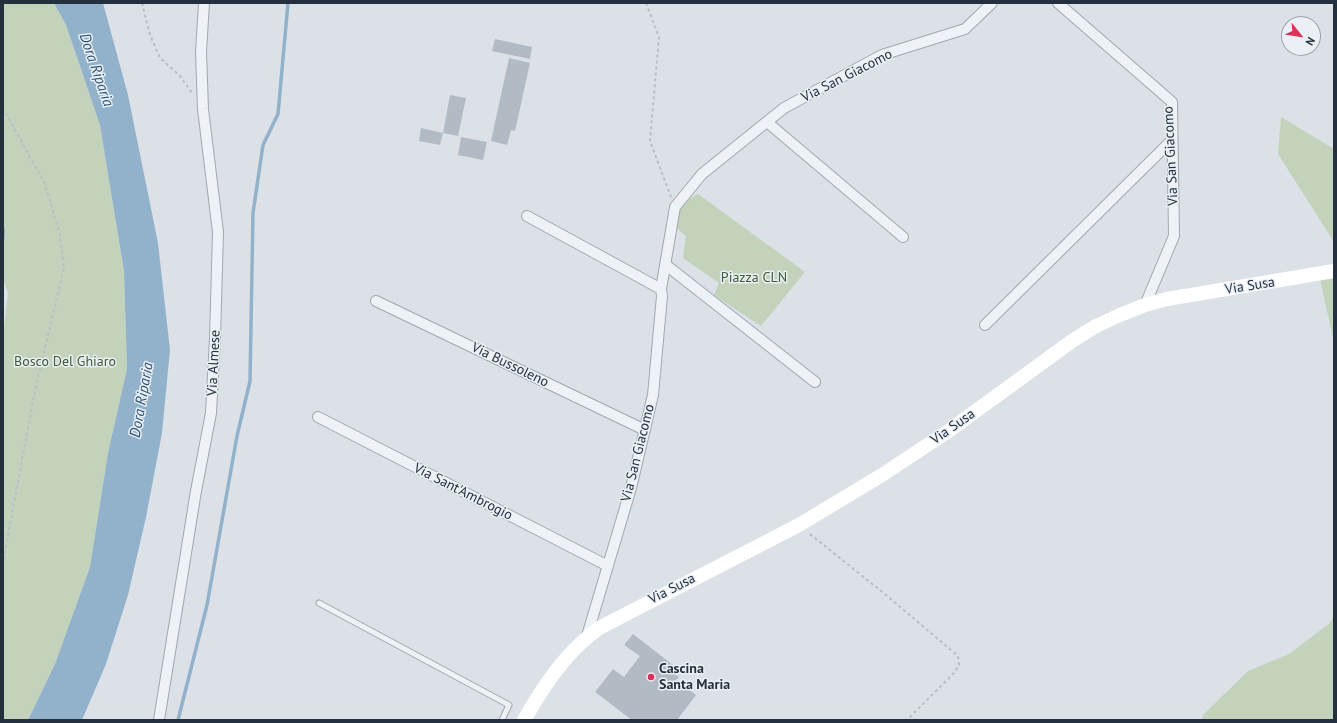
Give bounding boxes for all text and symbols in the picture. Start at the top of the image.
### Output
north arrow [1281,16,1321,56]
water label: Dora Riparia [75,31,117,109]
text: N [1303,35,1318,48]
street label: Via San Giacomo [799,46,895,106]
street label: Via San Giacomo [1160,106,1182,206]
park label: Piazza CLN [721,270,787,286]
street label: Via Susa [1224,274,1276,298]
street label: Via Almese [204,330,224,396]
street label: Via Bussoleno [469,339,551,391]
park label: Bosco Del Ghiaro [14,354,116,370]
water label: Dora Riparia [127,361,157,439]
street label: Via San Giacomo [618,403,658,503]
street label: Via Susa [928,406,978,448]
street label: Via Sant'Ambrogio [411,460,515,524]
street label: Via Susa [646,570,698,608]
place label: Cascina Santa Maria [659,661,730,694]
marker: Cascina Santa Maria [646,672,656,682]

